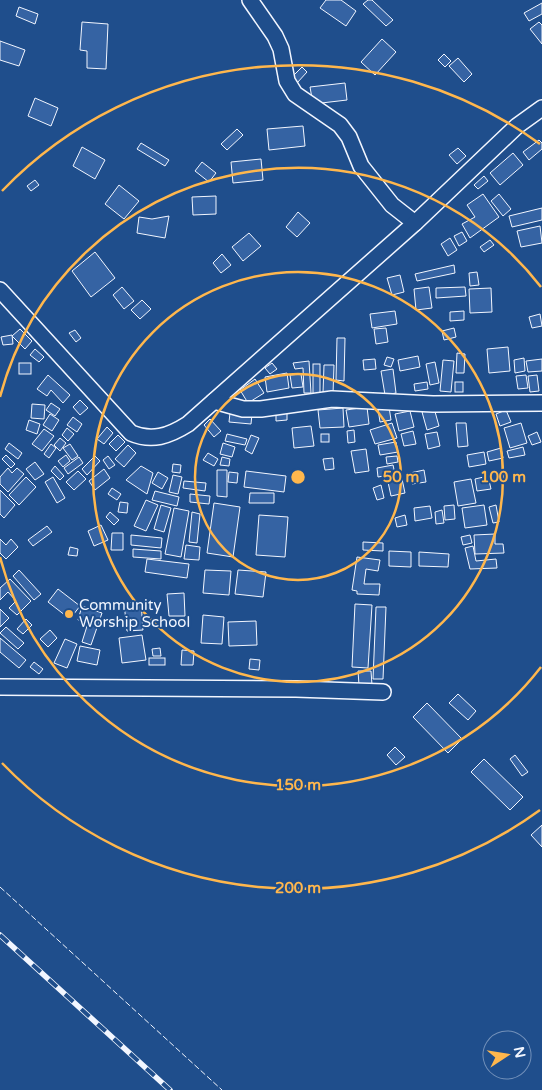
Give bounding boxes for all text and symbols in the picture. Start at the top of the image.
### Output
centre of rings [289,468,307,486]
text: 50 m [383,468,419,486]
text: 100 m [480,468,526,486]
place label: Community Worship School [79,596,190,631]
marker: Community Worship School [63,608,75,620]
text: 150 m [275,776,321,794]
text: 200 m [275,879,321,897]
north arrow [482,1030,532,1080]
text: N [510,1045,529,1060]

